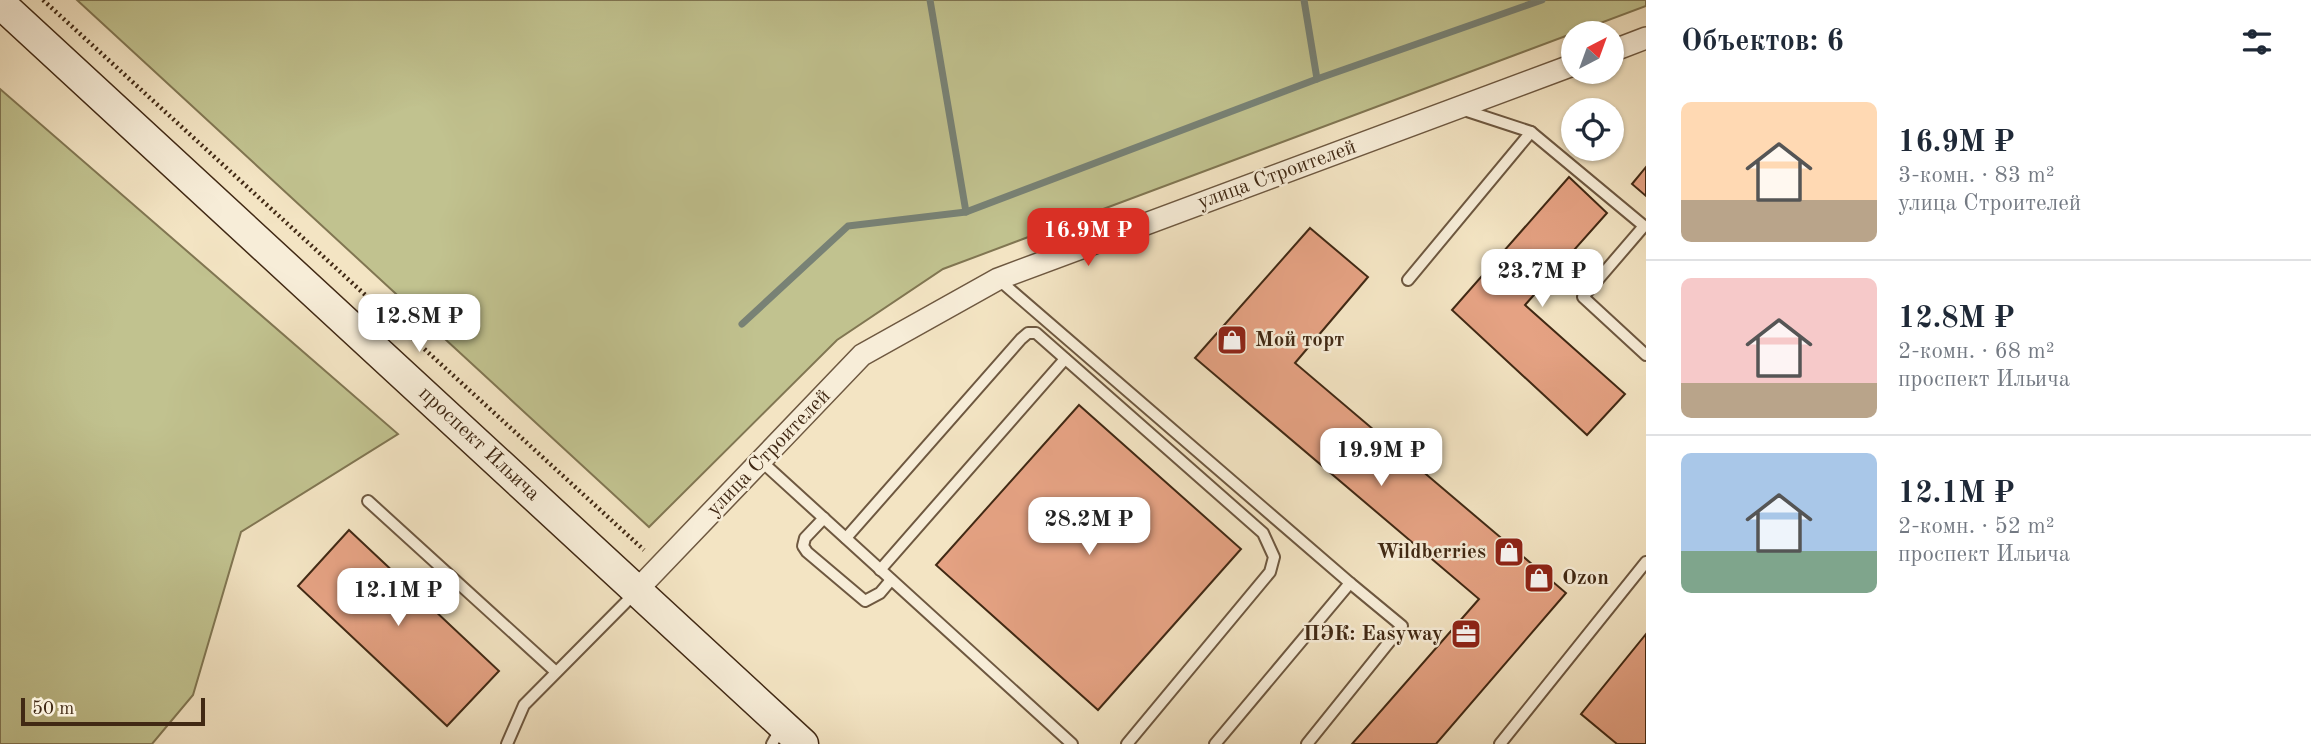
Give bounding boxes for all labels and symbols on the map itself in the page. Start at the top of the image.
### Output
north arrow [1561,21,1624,84]
street label: улица Строителей [1195,137,1359,213]
pin: 16.9M ₽ [1023,208,1153,268]
pin: 23.7M ₽ [1477,250,1607,309]
pin: 12.8M ₽ [354,294,484,354]
shop icon: Мой торт [1215,323,1249,357]
place label: Мой торт [1255,330,1345,351]
street label: проспект Ильича [414,383,544,505]
street label: улица Строителей [703,386,835,520]
pin: 19.9M ₽ [1316,428,1446,488]
pin: 28.2M ₽ [1024,498,1154,557]
shop icon: Wildberries [1492,535,1526,569]
place label: Wildberries [1376,542,1486,563]
shop icon: Ozon [1522,561,1556,595]
pin: 12.1M ₽ [333,568,463,628]
place label: Ozon [1562,568,1609,589]
office icon: ПЭК: Easyway [1449,617,1483,651]
place label: ПЭК: Easyway [1303,624,1443,645]
scale bar [21,695,205,727]

